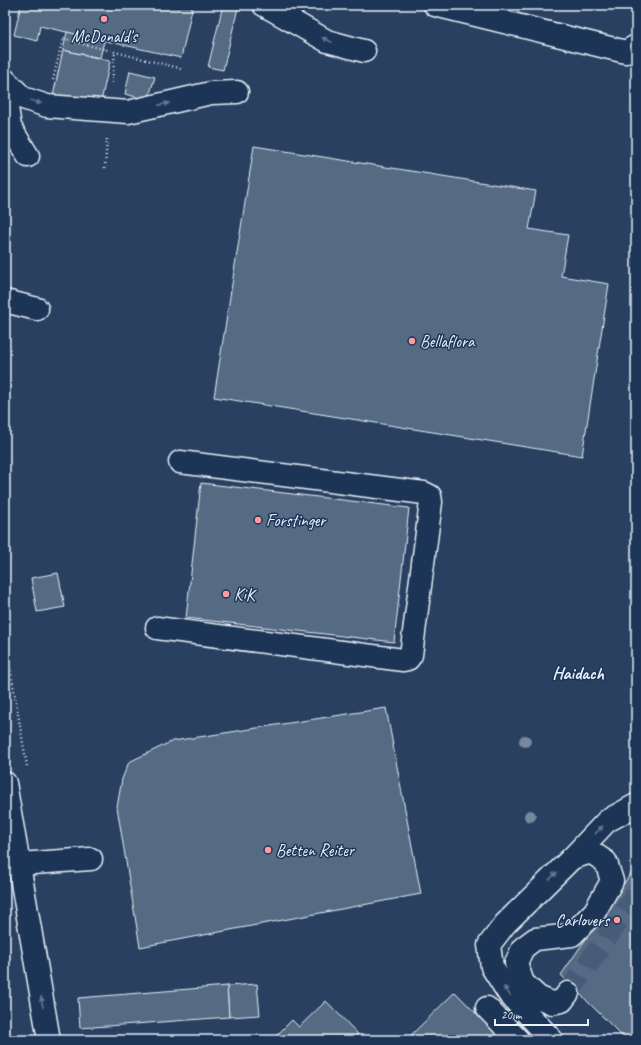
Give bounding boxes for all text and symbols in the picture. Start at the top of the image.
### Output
marker: McDonald's [99,14,109,24]
place label: McDonald's [71,26,139,47]
one-way arrow [320,36,332,42]
one-way arrow [30,99,42,105]
one-way arrow [158,100,170,106]
place label: Bellaflora [420,331,476,352]
marker: Bellaflora [407,336,417,346]
place label: Forstinger [266,510,327,531]
marker: Forstinger [253,515,263,525]
place label: KiK [234,584,257,605]
marker: KiK [221,589,231,599]
district label: Haidach [552,662,604,684]
one-way arrow [594,825,603,835]
place label: Betten Reiter [276,840,356,861]
marker: Betten Reiter [263,845,273,855]
one-way arrow [548,872,558,881]
place label: Carlovers [555,910,610,931]
marker: Carlovers [612,915,622,925]
one-way arrow [503,985,511,996]
one-way arrow [39,995,45,1008]
scale bar [495,1001,588,1027]
text: 20 m [501,1007,523,1023]

